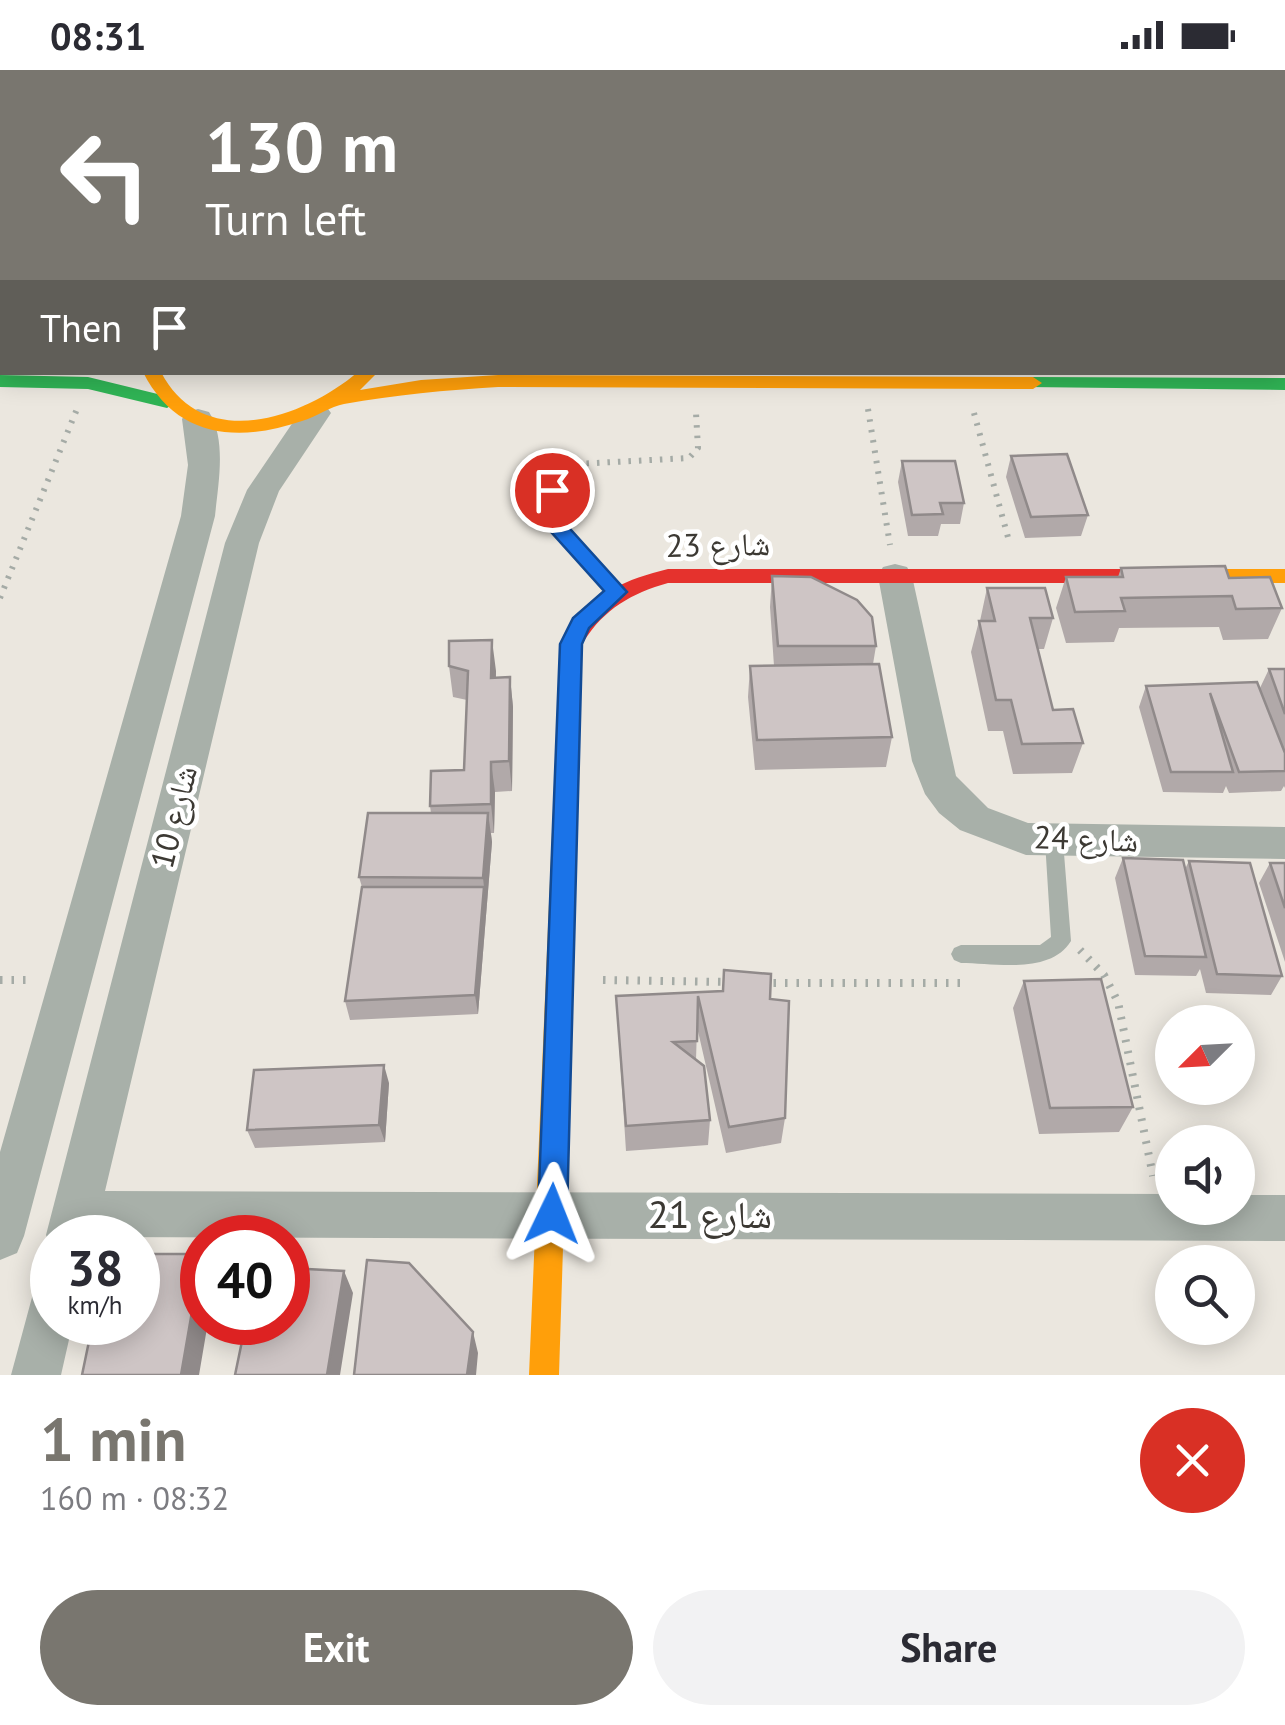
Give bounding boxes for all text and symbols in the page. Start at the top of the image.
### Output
text: 08:31 [50,11,146,60]
text: 130 m [205,101,398,191]
icon: left [40,110,170,240]
text: Turn left [205,189,366,247]
icon: arrive [142,300,197,355]
text: Then [40,303,122,352]
pin [510,448,595,533]
icon: arrive [525,463,580,518]
street label: شارع 23 [665,522,770,566]
street label: شارع 10 [140,761,206,872]
street label: شارع 24 [1033,815,1139,861]
north arrow [1155,1005,1255,1105]
map controls [1155,1005,1255,1345]
button: sound [1155,1125,1255,1225]
position arrow [500,1162,604,1266]
street label: شارع 21 [648,1189,772,1239]
speed limit sign: 40 [180,1215,310,1345]
text: 38 [67,1235,123,1300]
button: search [1155,1245,1255,1345]
text: km/h [68,1289,122,1321]
text: 1 min [40,1400,186,1478]
button: close [1140,1408,1245,1513]
text: 160 m · 08:32 [40,1477,229,1519]
button: Exit [40,1590,633,1705]
button: Share [653,1590,1245,1705]

